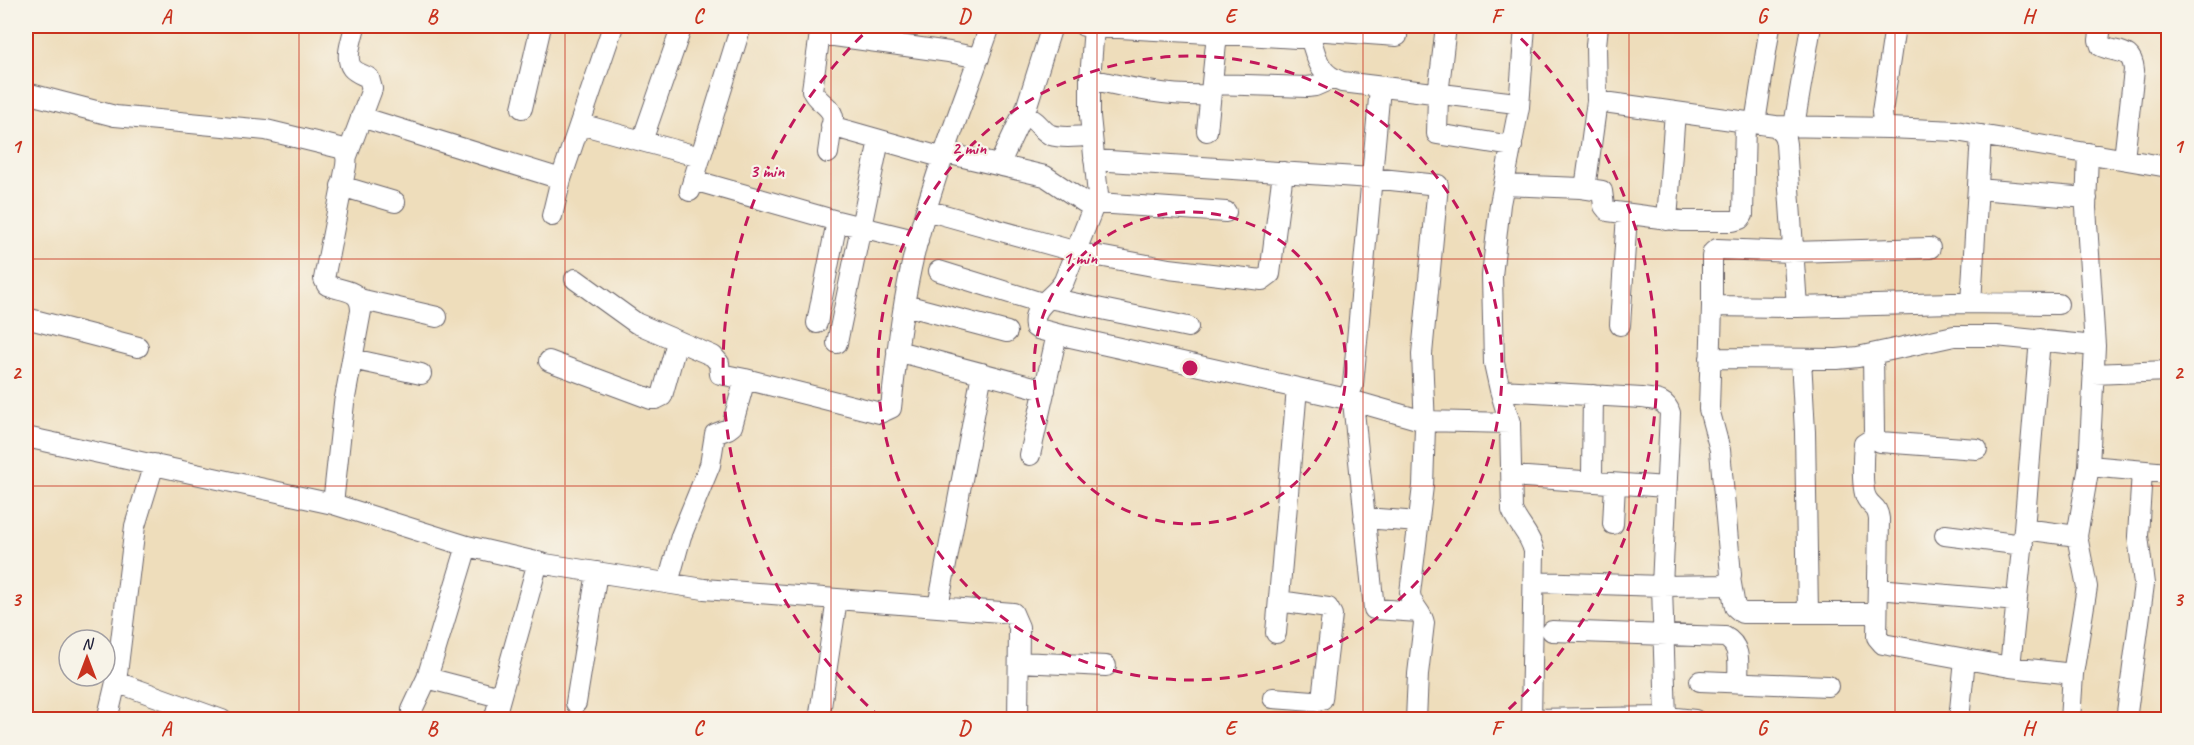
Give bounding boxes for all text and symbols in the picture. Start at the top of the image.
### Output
text: A [161,4,173,29]
text: B [427,4,439,29]
text: C [693,4,705,29]
text: D [958,4,972,29]
text: E [1225,4,1239,29]
text: F [1491,4,1505,29]
text: G [1757,4,1770,29]
text: H [2022,4,2037,29]
text: 1 [12,134,23,159]
text: 1 [2174,134,2185,159]
text: 2 min [952,137,987,159]
text: 3 min [750,160,785,182]
text: 1 min [1063,247,1098,269]
centre of rings [1180,358,1200,378]
text: 2 [12,360,23,385]
text: 2 [2174,360,2185,385]
text: 3 [12,587,23,612]
text: 3 [2174,587,2185,612]
north arrow [57,628,117,688]
text: N [82,634,95,654]
text: A [161,716,173,741]
text: B [427,716,439,741]
text: C [693,716,705,741]
text: D [958,716,972,741]
text: E [1225,716,1239,741]
text: F [1491,716,1505,741]
text: G [1757,716,1770,741]
text: H [2022,716,2037,741]

